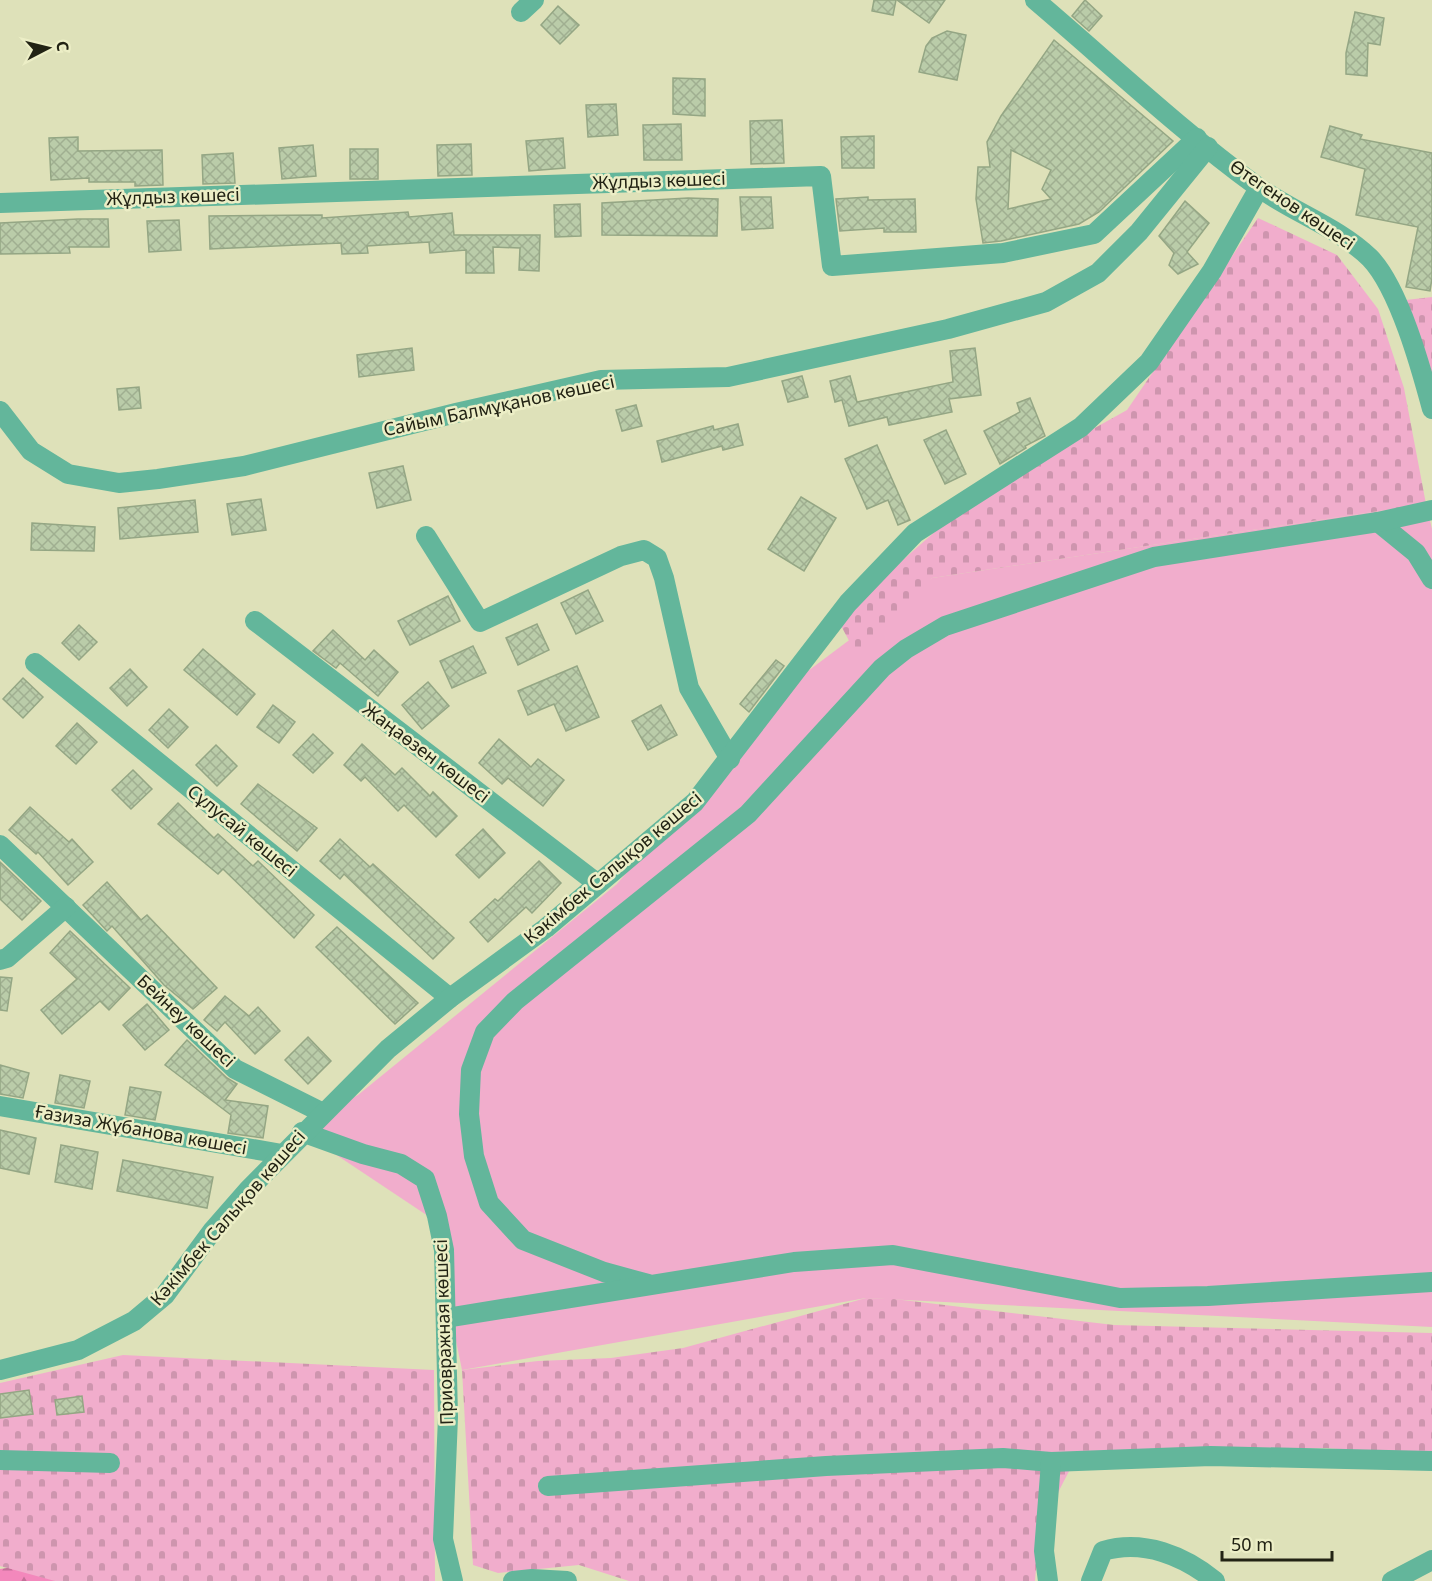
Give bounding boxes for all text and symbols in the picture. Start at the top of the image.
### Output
north arrow [18,18,78,78]
text: С [51,40,74,53]
street label: Өтегенов көшесі [1225,153,1360,255]
street label: Жұлдыз көшесі [592,166,726,194]
street label: Жұлдыз көшесі [106,182,240,210]
street label: Сайым Балмұқанов көшесі [381,369,616,441]
street label: Жаңаөзен көшесі [358,697,495,808]
street label: Сұлусай көшесі [183,779,302,882]
street label: Кәкімбек Салықов көшесі [518,786,706,949]
street label: Бейнеу көшесі [132,969,241,1072]
street label: Ғазиза Жұбанова көшесі [33,1099,249,1159]
street label: Кәкімбек Салықов көшесі [144,1124,310,1310]
street label: Приовражная көшесі [428,1239,458,1425]
scale bar [1222,1524,1332,1562]
text: 50 m [1231,1532,1273,1556]

